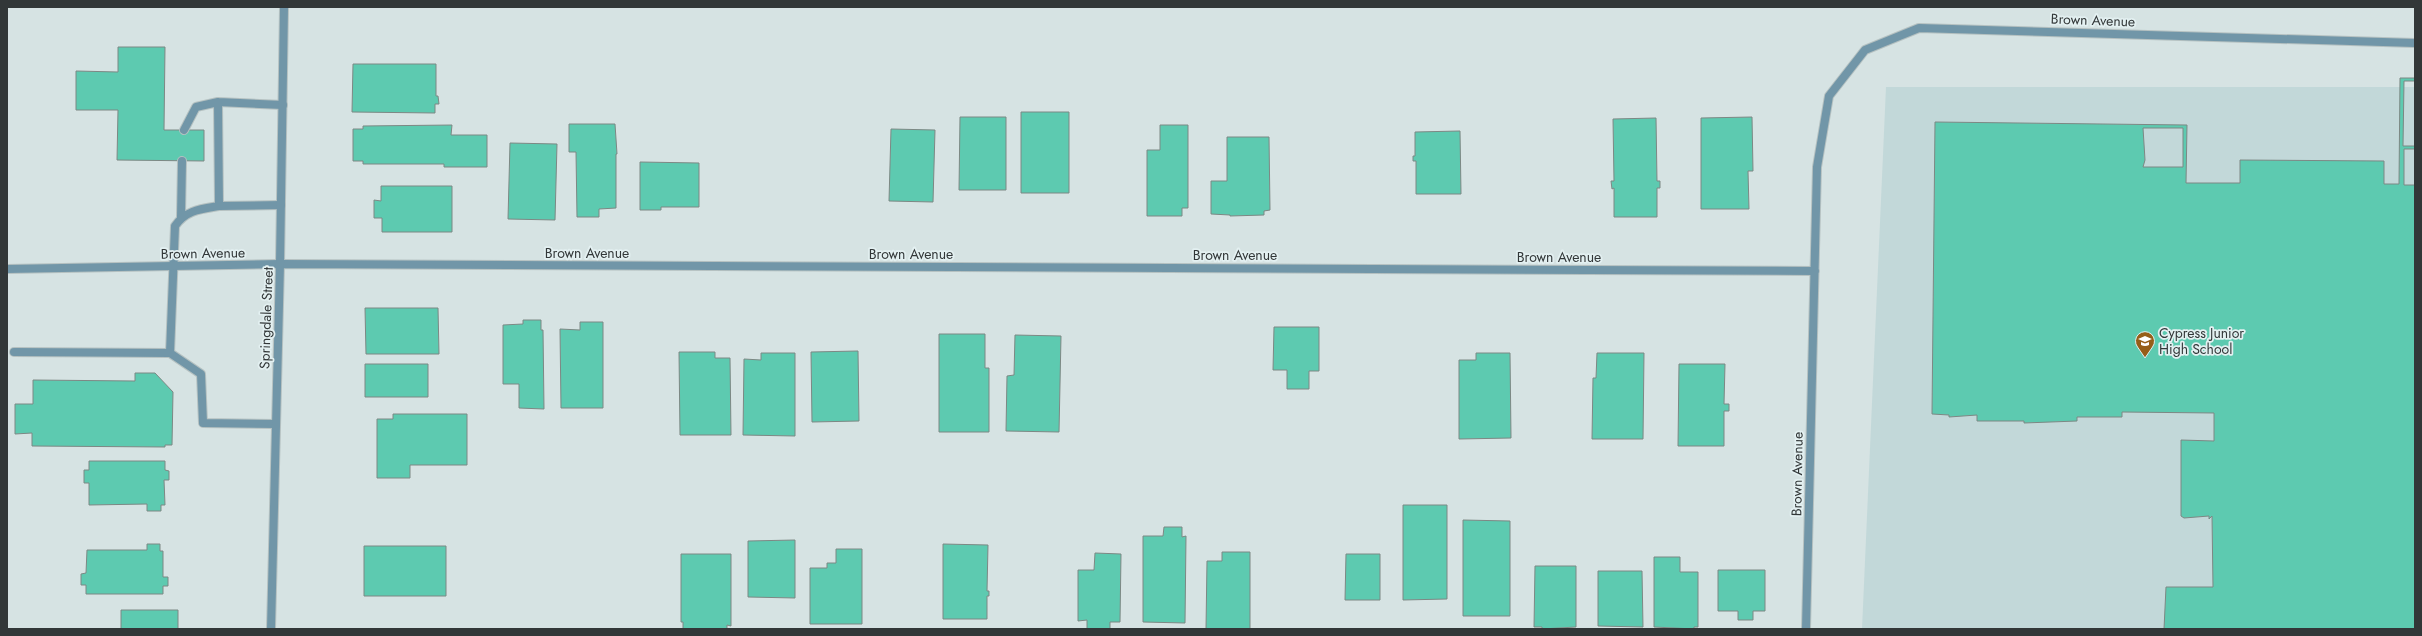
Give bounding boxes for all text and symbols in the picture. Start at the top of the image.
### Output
street label: Brown Avenue [2050,9,2136,31]
street label: Brown Avenue [161,242,245,264]
street label: Brown Avenue [545,243,629,263]
street label: Brown Avenue [869,244,953,264]
street label: Brown Avenue [1193,245,1277,265]
street label: Brown Avenue [1517,247,1601,267]
street label: Springdale Street [254,266,278,369]
place label: Cypress Junior High School [2159,323,2244,359]
school or university icon: Cypress Junior High School [2134,330,2156,358]
street label: Brown Avenue [1786,432,1808,516]

